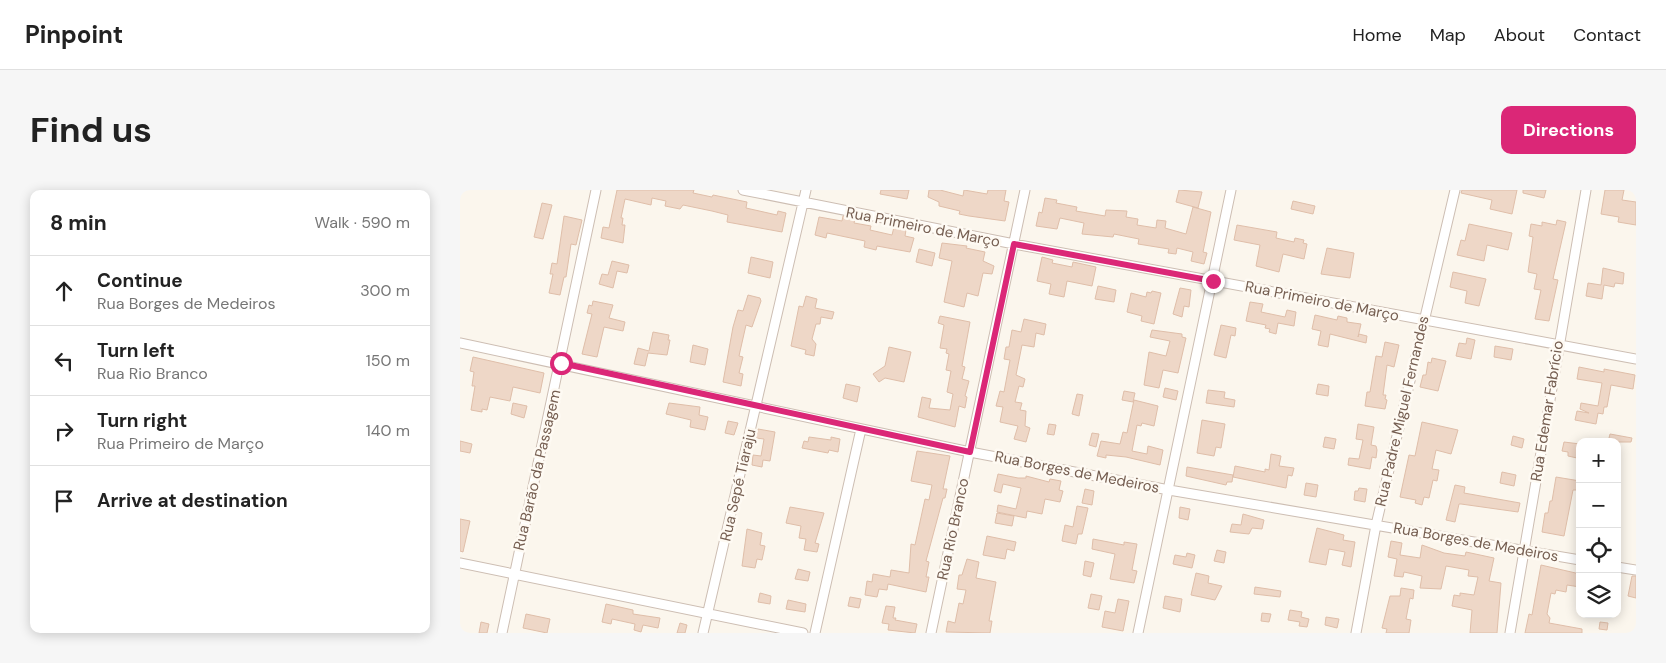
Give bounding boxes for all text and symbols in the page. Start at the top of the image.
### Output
text: Pinpoint [25,19,123,50]
text: Home [1352,23,1402,47]
text: Map [1430,23,1466,47]
text: About [1494,23,1545,47]
text: Contact [1573,23,1641,47]
button: Directions [1501,106,1636,154]
text: Find us [30,107,152,153]
street label: Rua Primeiro de Março [844,202,1002,252]
text: 8 min [50,209,107,237]
text: Walk · 590 m [314,212,410,233]
text: Continue [97,268,183,293]
route end [1202,270,1225,293]
street label: Rua Primeiro de Março [1243,276,1401,326]
icon: ahead [50,277,78,305]
text: 300 m [360,280,410,301]
text: Rua Borges de Medeiros [97,293,276,314]
street label: Rua Padre Miguel Fernandes [1370,314,1434,508]
text: Turn left [97,338,175,363]
street label: Rua Edemar Fabrício [1526,339,1568,483]
icon: left [50,347,78,375]
text: 150 m [366,350,410,371]
route start [550,352,573,375]
text: Rua Rio Branco [97,363,208,384]
street label: Rua Barão da Passagem [509,388,565,552]
text: Turn right [97,408,187,433]
icon: right [50,417,78,445]
text: 140 m [366,420,410,441]
street label: Rua Sepé Tiaraju [715,427,761,543]
text: Rua Primeiro de Março [97,433,264,454]
map controls [1576,438,1621,618]
button: + [1576,438,1621,483]
street label: Rua Borges de Medeiros [993,446,1161,498]
street label: Rua Rio Branco [932,476,974,582]
button: − [1576,483,1621,528]
icon: arrive [50,487,78,515]
text: Arrive at destination [97,488,288,513]
street label: Rua Borges de Medeiros [1392,518,1560,566]
button: locate [1576,528,1621,573]
button: layers [1576,573,1621,618]

